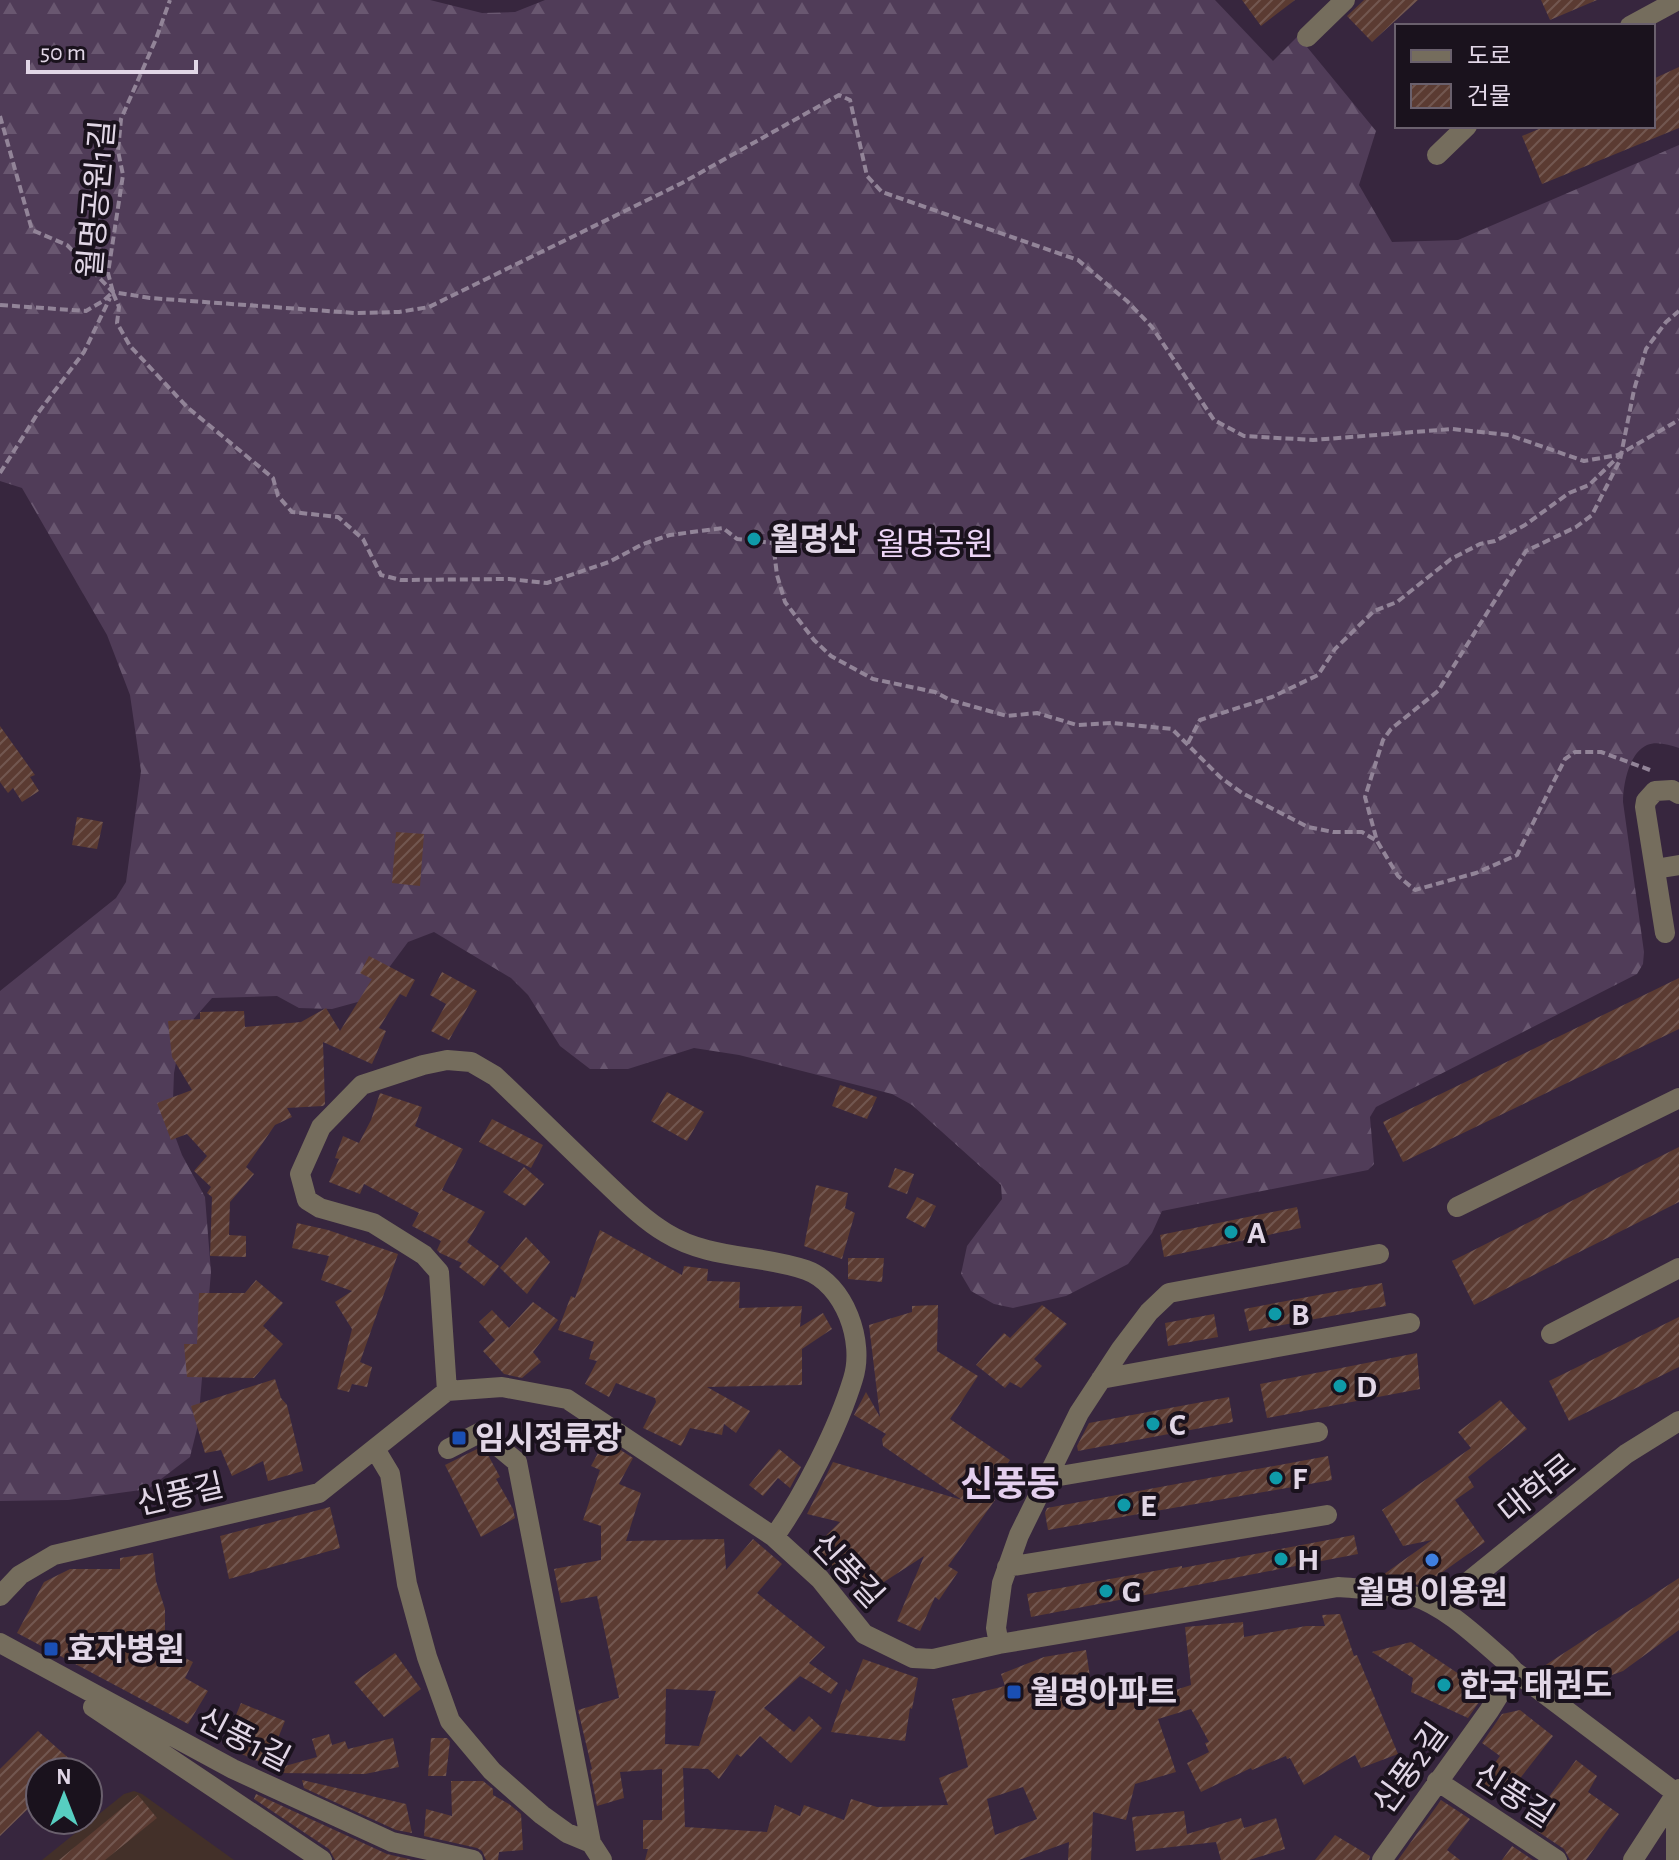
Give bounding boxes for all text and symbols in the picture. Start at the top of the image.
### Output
scale bar [28,24,196,74]
legend [1395,24,1655,128]
text: 50 m [40,41,86,65]
text: 도로 [1467,45,1511,69]
text: 건물 [1467,84,1511,109]
street label: 월명공원1길 [73,119,120,279]
place label: 월명산 [770,523,858,556]
park label: 월명공원 [876,528,994,561]
marker: 월명산 [745,530,763,548]
place label: A [1247,1217,1266,1249]
marker: A [1222,1223,1240,1241]
place label: B [1291,1299,1310,1331]
marker: B [1266,1305,1284,1323]
place label: D [1356,1371,1377,1403]
marker: D [1331,1377,1349,1395]
place label: C [1169,1409,1186,1441]
marker: C [1144,1415,1162,1433]
place label: 임시정류장 [475,1422,622,1455]
marker: 임시정류장 [450,1429,468,1447]
street label: 대학로 [1493,1448,1582,1529]
place label: F [1292,1463,1308,1495]
district label: 신풍동 [960,1465,1060,1503]
street label: 신풍길 [133,1468,227,1520]
marker: F [1267,1469,1285,1487]
place label: E [1140,1490,1156,1522]
marker: E [1115,1496,1133,1514]
street label: 신풍길 [805,1527,890,1614]
place label: H [1297,1544,1319,1576]
marker: H [1272,1550,1290,1568]
marker: 월명 이용원 [1423,1551,1441,1569]
place label: G [1122,1576,1141,1608]
place label: 월명 이용원 [1356,1576,1508,1609]
marker: G [1097,1582,1115,1600]
place label: 효자병원 [67,1633,185,1666]
marker: 효자병원 [42,1640,60,1658]
place label: 한국 태권도 [1460,1668,1612,1702]
place label: 월명아파트 [1030,1676,1177,1709]
marker: 한국 태권도 [1435,1676,1453,1694]
marker: 월명아파트 [1005,1683,1023,1701]
street label: 신풍1길 [192,1702,296,1777]
street label: 신풍2길 [1367,1717,1454,1820]
north arrow [24,1756,104,1836]
street label: 신풍길 [1468,1758,1560,1833]
text: N [56,1766,72,1788]

